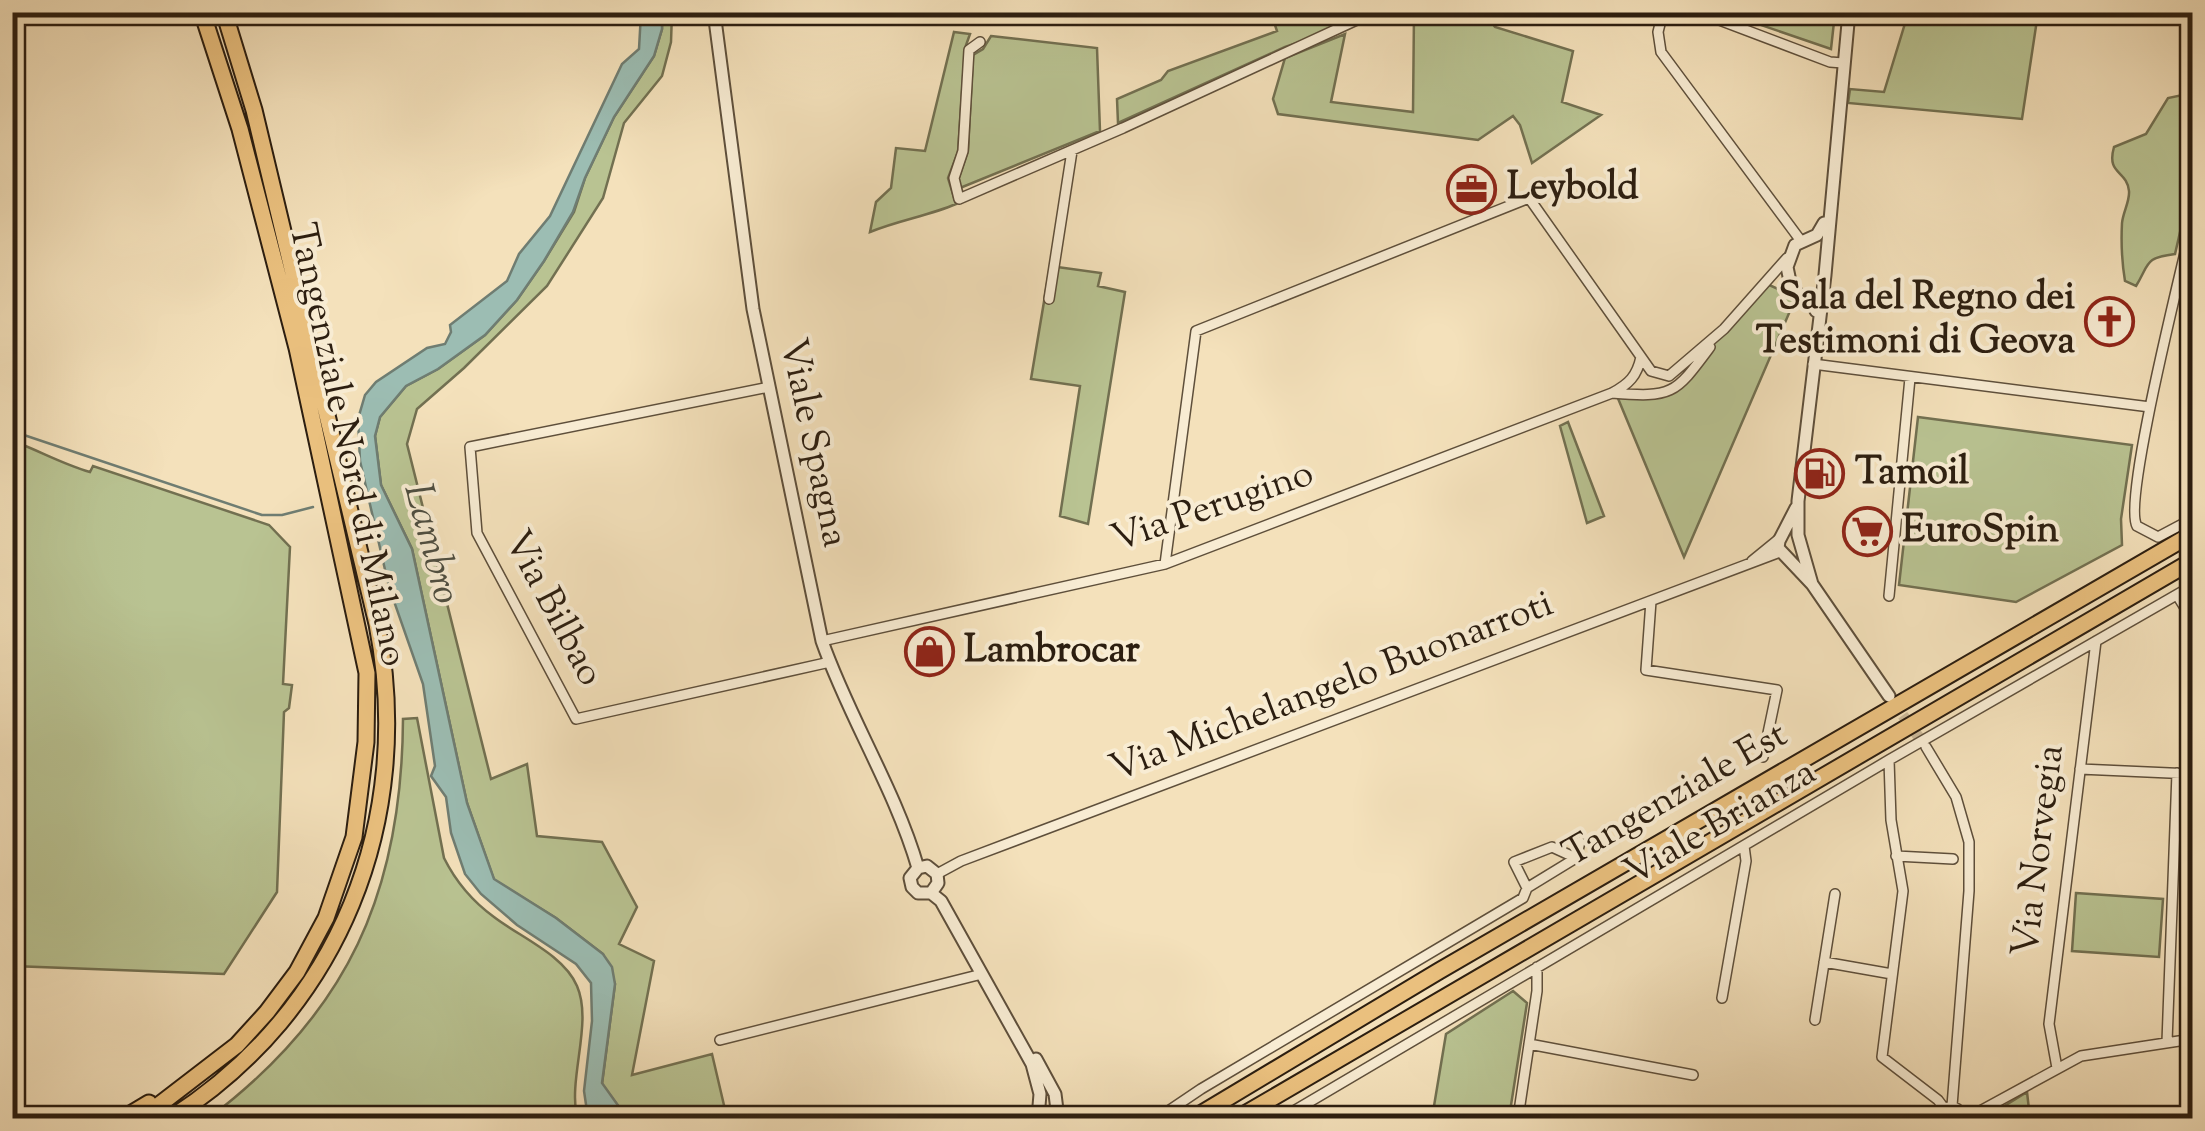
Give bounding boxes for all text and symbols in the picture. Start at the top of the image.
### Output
place label: Leybold [1507,162,1639,216]
office icon: Leybold [1446,163,1498,215]
street label: Tangenziale Nord di Milano [273,219,419,671]
place label: Sala del Regno dei Testimoni di Geova [1756,272,2075,370]
church icon: Sala del Regno dei Testimoni di Geova [2084,295,2136,347]
street label: Viale Spagna [764,334,860,552]
place label: Tamoil [1855,447,1970,501]
street label: Via Perugino [1105,448,1321,568]
fuel station icon: Tamoil [1794,448,1846,500]
water label: Lambro [387,477,473,611]
place label: EuroSpin [1902,505,2059,559]
supermarket icon: EuroSpin [1841,506,1893,558]
street label: Via Bilbao [488,522,616,696]
street label: Via Michelangelo Buonarroti [1103,578,1561,798]
place label: Lambrocar [964,625,1140,679]
shop icon: Lambrocar [903,626,955,678]
street label: Tangenziale Est [1554,710,1798,882]
street label: Via Norvegia [2000,742,2080,960]
street label: Viale Brianza [1615,747,1827,901]

